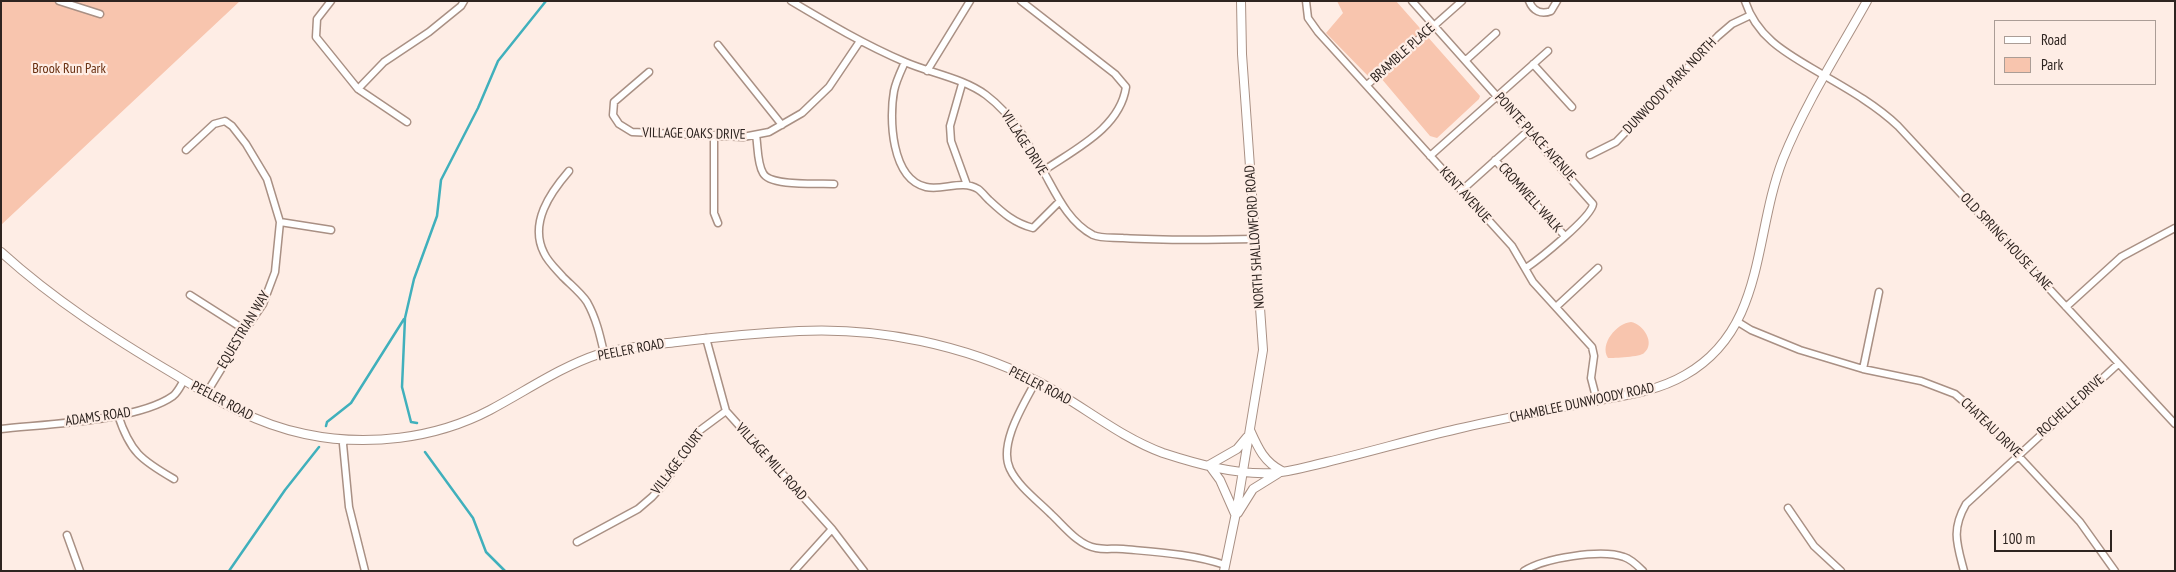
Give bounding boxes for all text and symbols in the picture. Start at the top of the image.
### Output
street label: BRAMBLE PLACE [1367,20,1439,86]
legend [1994,20,2156,85]
text: Road [2041,30,2067,49]
street label: DUNWOODY PARK NORTH [1620,35,1720,137]
text: Park [2041,55,2063,74]
park label: Brook Run Park [32,61,106,77]
street label: POINTE PLACE AVENUE [1491,89,1579,185]
street label: VILLAGE DRIVE [997,108,1051,178]
street label: VILLAGE OAKS DRIVE [642,125,746,143]
street label: CROMWELL WALK [1494,160,1566,236]
street label: KENT AVENUE [1436,164,1494,226]
street label: NORTH SHALLOWFORD ROAD [1242,165,1268,309]
street label: OLD SPRING HOUSE LANE [1957,190,2055,294]
street label: EQUESTRIAN WAY [214,288,274,372]
street label: PEELER ROAD [596,335,666,365]
street label: PEELER ROAD [1006,363,1074,409]
street label: ROCHELLE DRIVE [2034,372,2108,440]
street label: PEELER ROAD [188,378,256,424]
street label: CHAMBLEE DUNWOODY ROAD [1508,379,1656,427]
street label: CHATEAU DRIVE [1957,395,2025,461]
street label: ADAMS ROAD [64,404,132,430]
street label: VILLAGE MILL ROAD [732,420,810,504]
street label: VILLAGE COURT [648,426,708,498]
scale bar [1996,520,2114,552]
text: 100 m [2002,529,2035,548]

